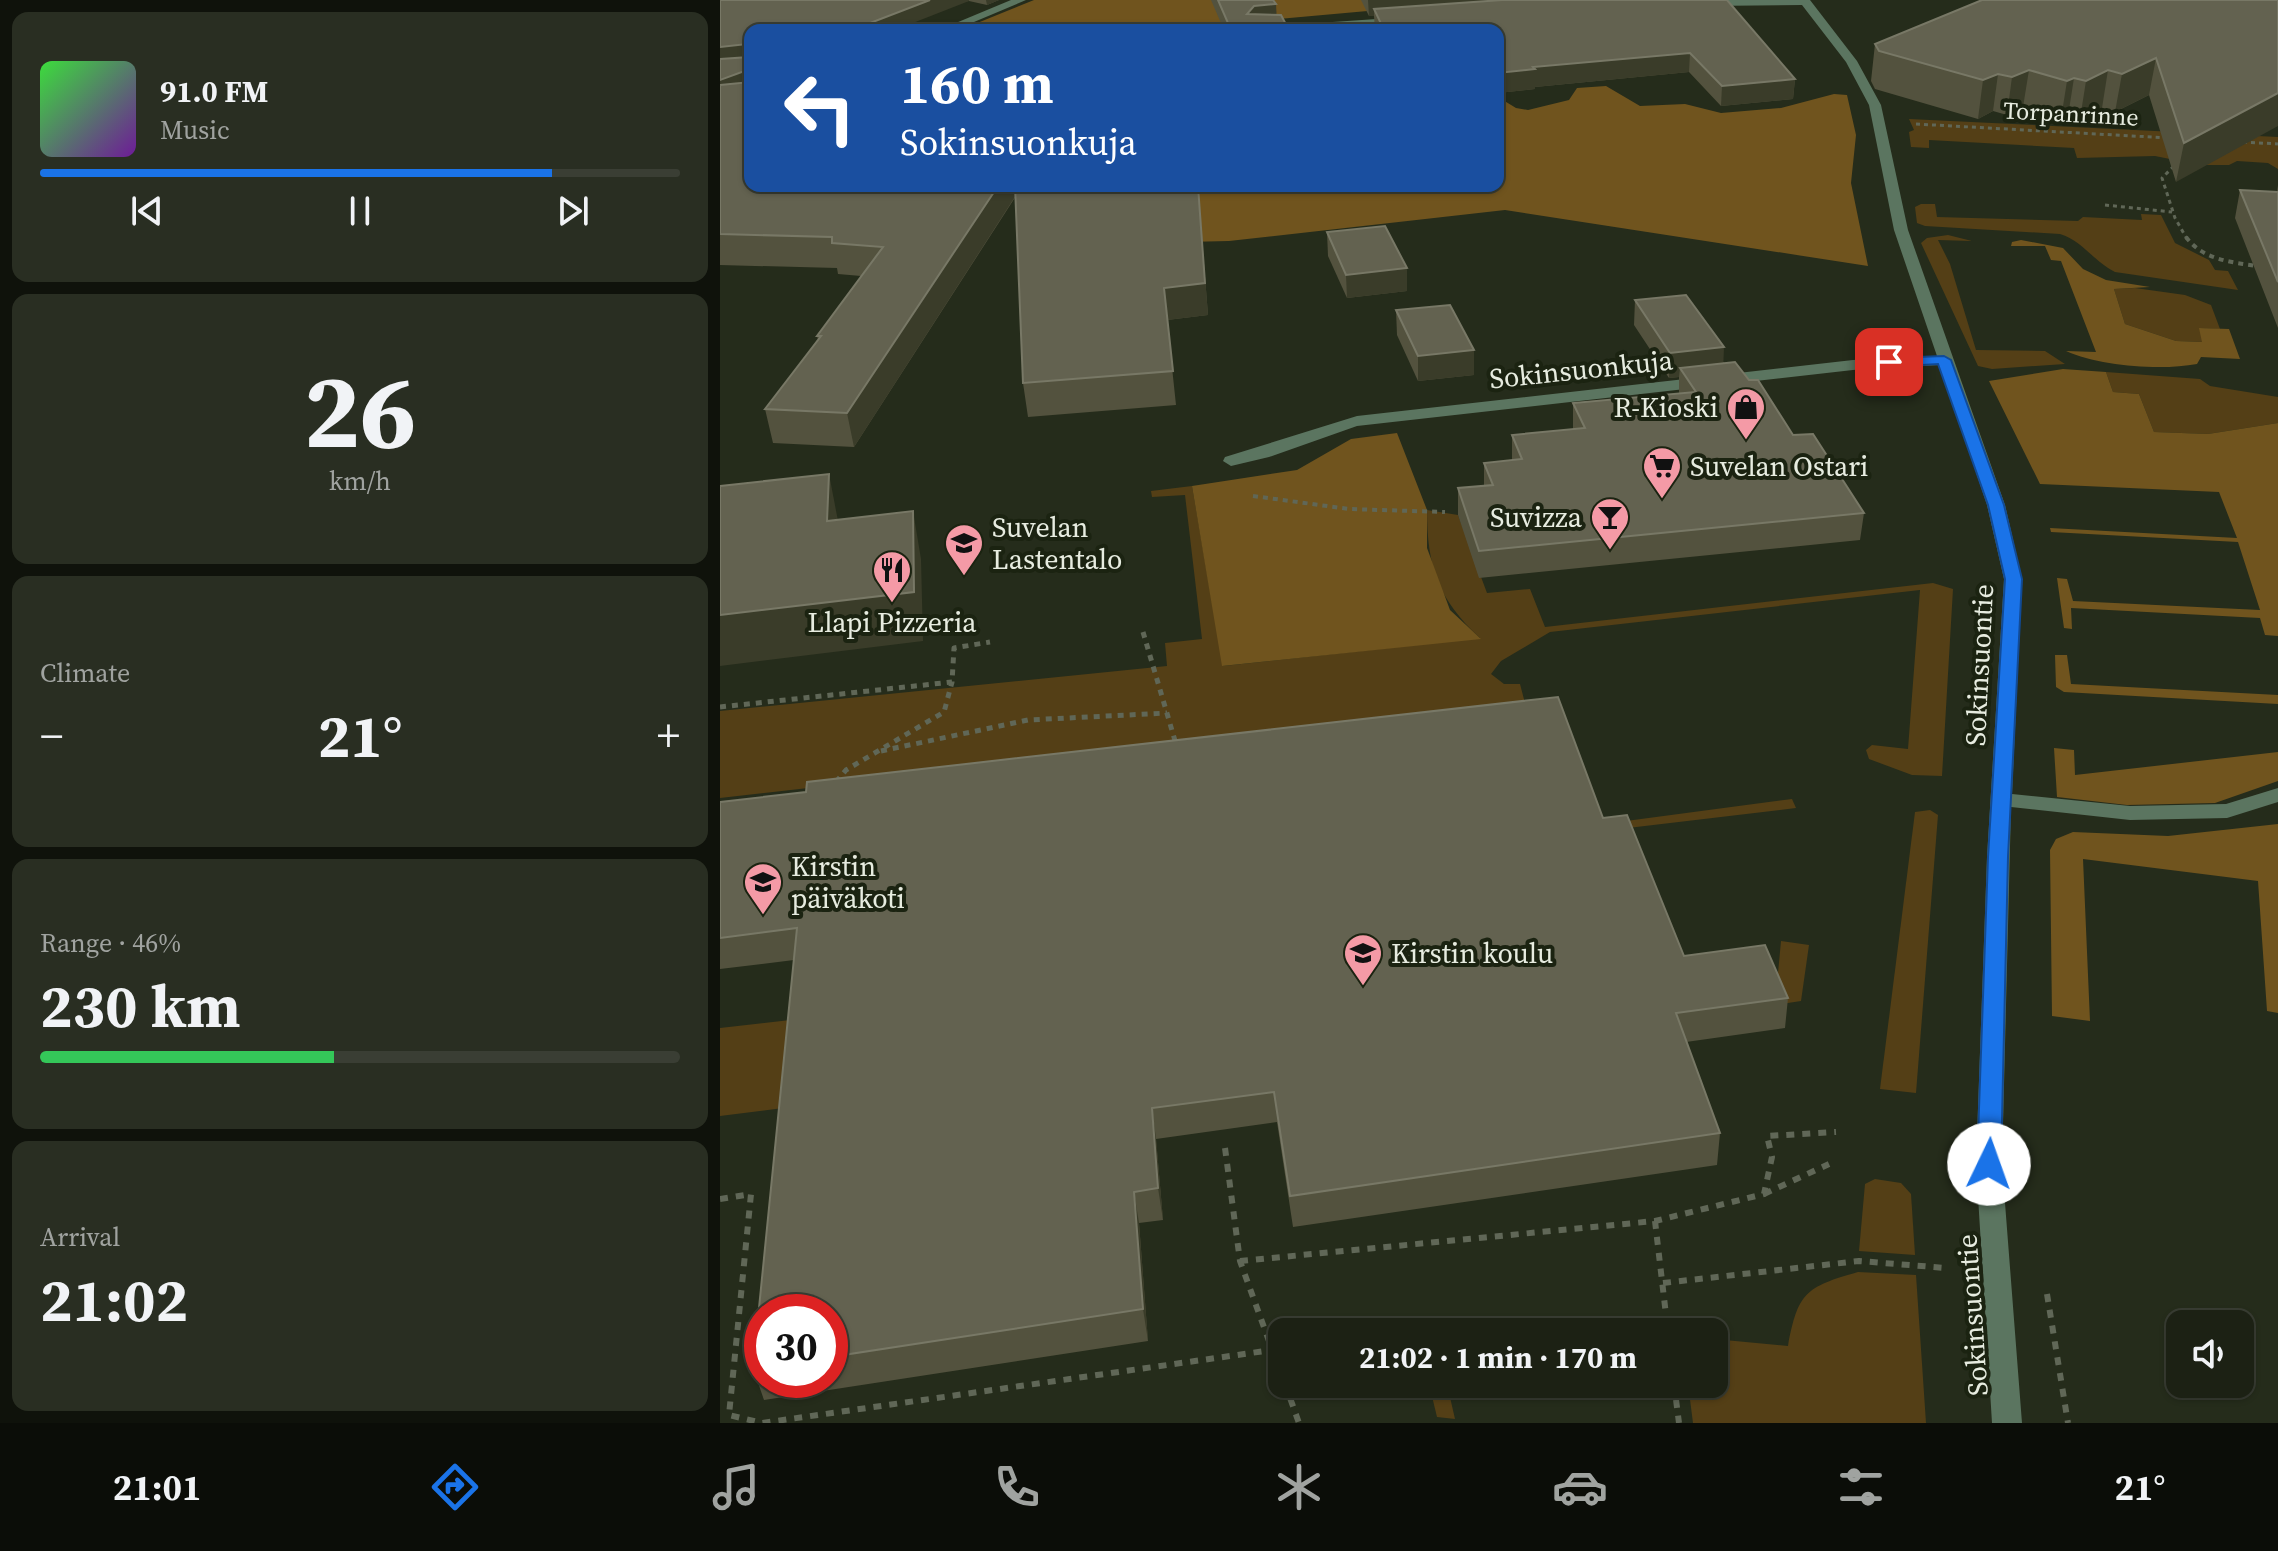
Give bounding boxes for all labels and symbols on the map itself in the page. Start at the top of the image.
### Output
street label: Torpanrinne [2003,93,2140,134]
pin [1855,328,1923,396]
street label: Sokinsuonkuja [1487,340,1675,398]
shop icon: R-Kioski [1725,386,1767,441]
place label: R-Kioski [1613,388,1718,426]
supermarket icon: Suvelan Ostari [1641,445,1683,500]
place label: Suvelan Ostari [1690,447,1868,485]
bar icon: Suvizza [1589,496,1631,551]
place label: Suvizza [1490,498,1583,536]
place label: Suvelan Lastentalo [992,508,1122,578]
school or university icon: Suvelan Lastentalo [943,522,985,577]
restaurant icon: Llapi Pizzeria [871,549,913,604]
street label: Sokinsuontie [1956,583,2002,747]
place label: Llapi Pizzeria [807,603,977,641]
place label: Kirstin päiväkoti [791,847,905,917]
school or university icon: Kirstin päiväkoti [742,861,784,916]
school or university icon: Kirstin koulu [1342,932,1384,987]
place label: Kirstin koulu [1391,934,1553,972]
position arrow [1947,1122,2031,1206]
street label: Sokinsuontie [1947,1233,1997,1397]
speed limit sign: 30 [744,1294,848,1398]

